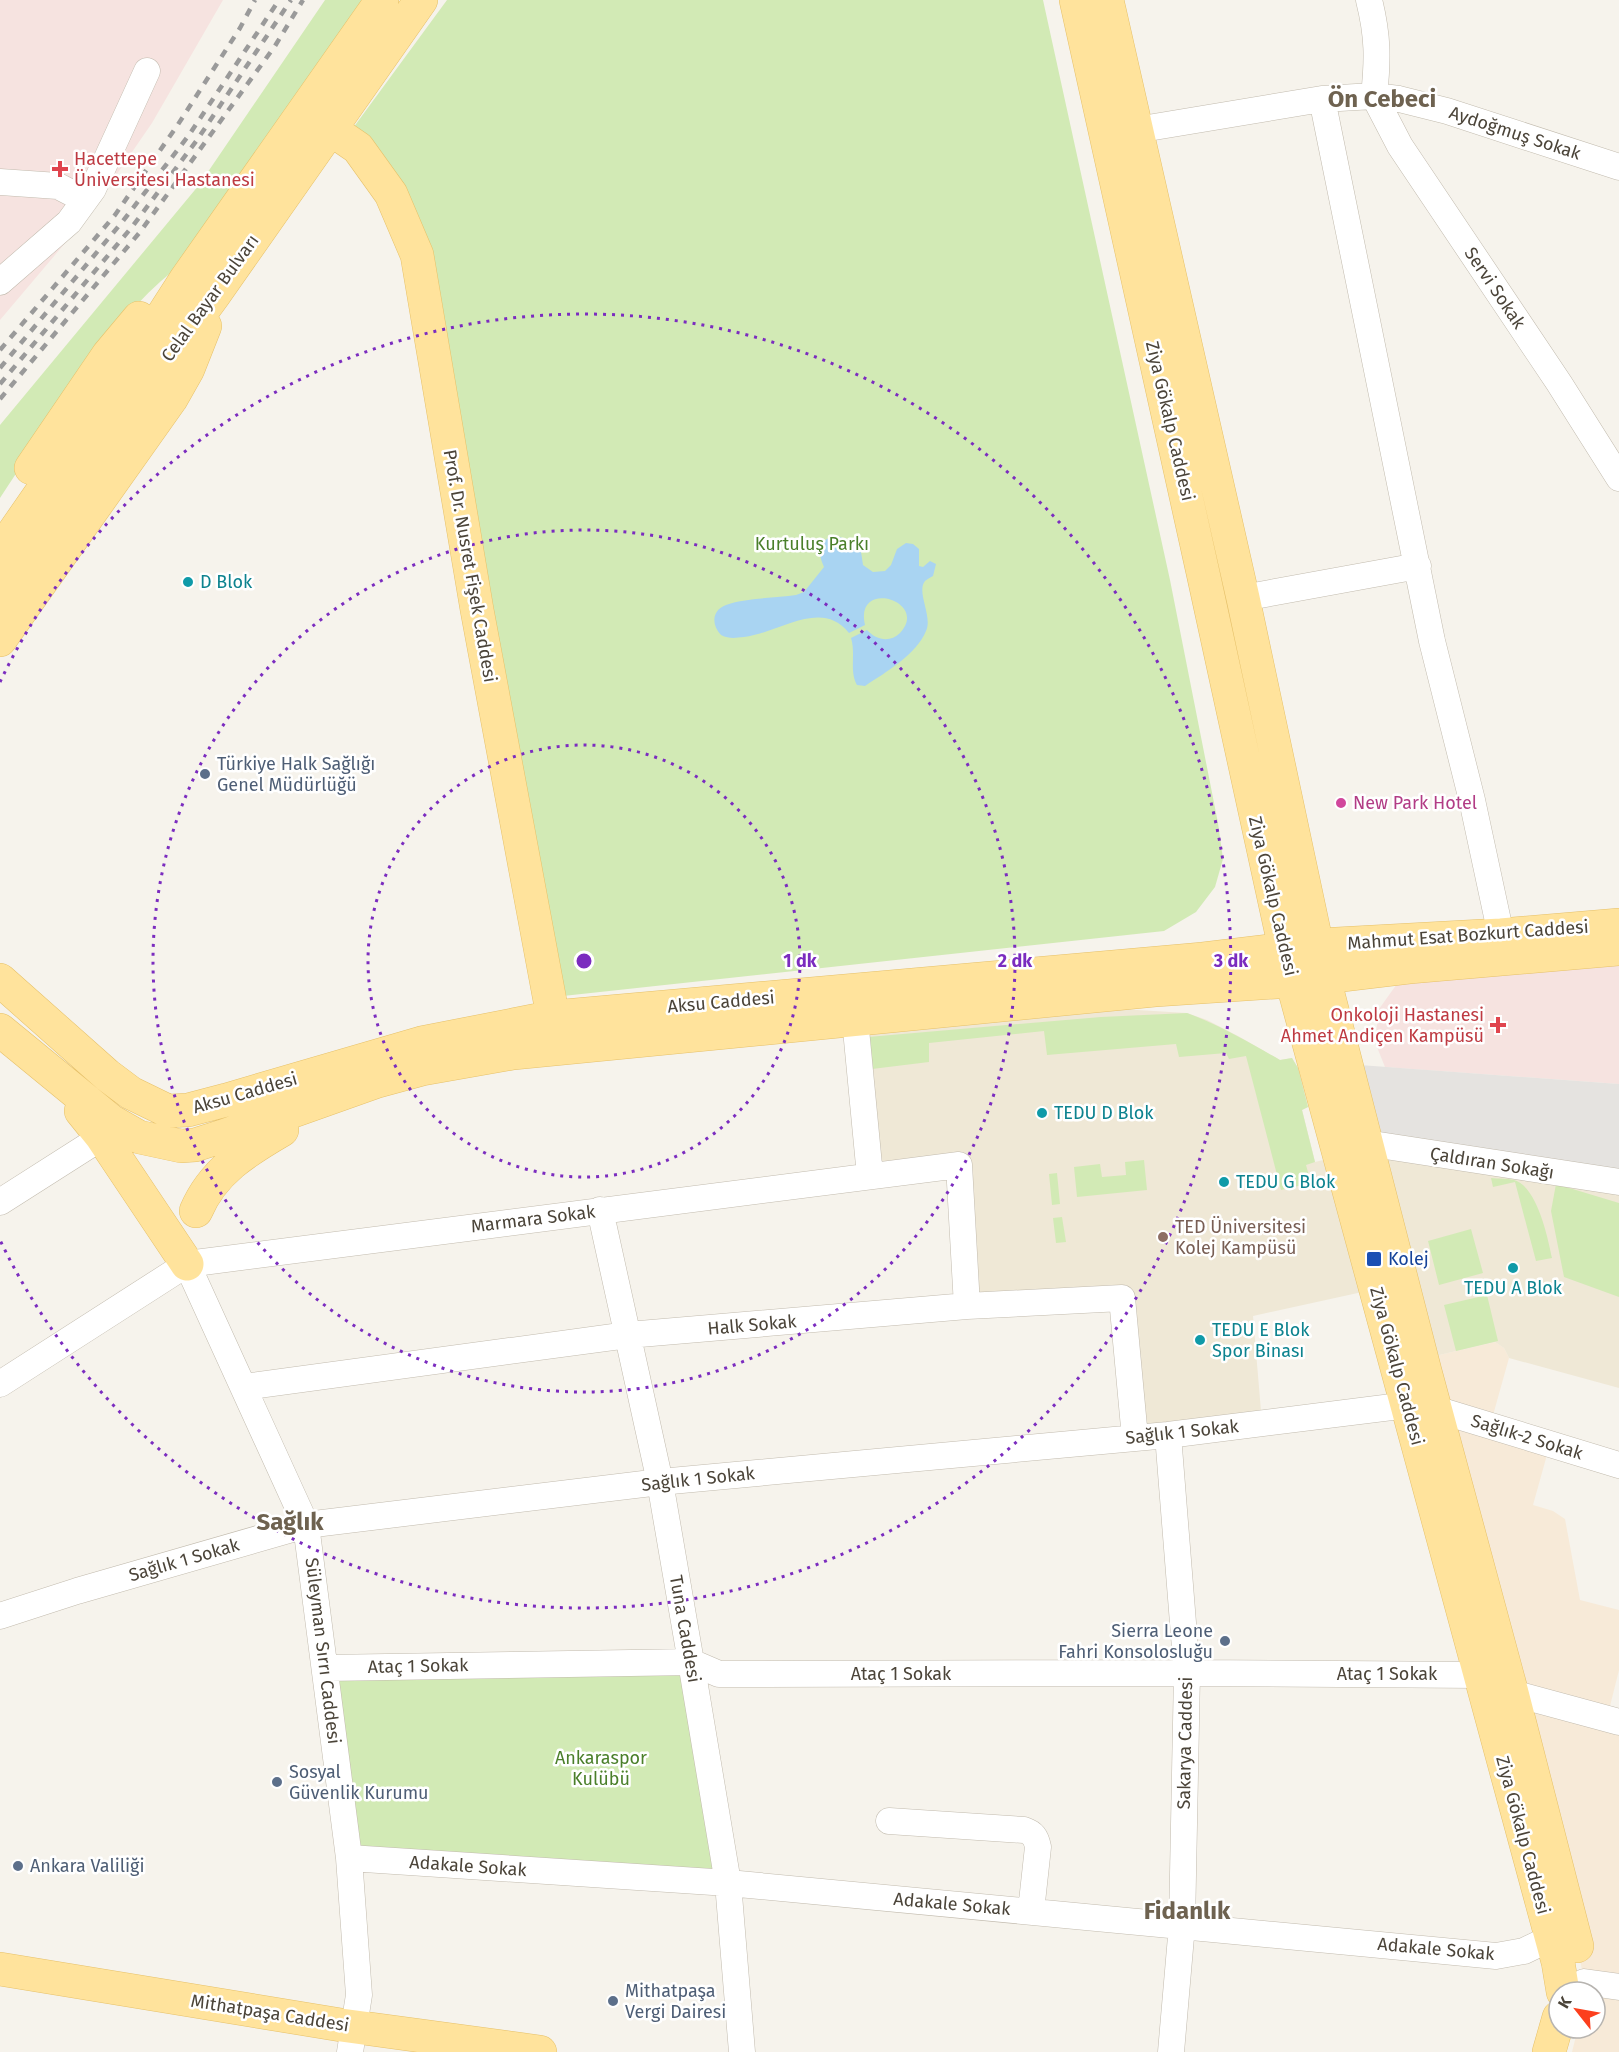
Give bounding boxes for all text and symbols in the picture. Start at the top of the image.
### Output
district label: Ön Cebeci [1328,85,1436,113]
street label: Aydoğmuş Sokak [1446,101,1584,165]
place label: Hacettepe Üniversitesi Hastanesi [74,148,255,191]
marker: Hacettepe Üniversitesi Hastanesi [51,160,69,178]
street label: Celal Bayar Bulvarı [156,230,264,366]
street label: Servi Sokak [1460,243,1531,334]
street label: Ziya Gökalp Caddesi [1141,339,1199,503]
street label: Prof. Dr. Nusret Fişek Caddesi [439,448,501,684]
park label: Kurtuluş Parkı [755,533,869,555]
place label: D Blok [200,571,253,593]
marker: D Blok [181,575,195,589]
place label: Türkiye Halk Sağlığı Genel Müdürlüğü [217,753,375,796]
marker: Türkiye Halk Sağlığı Genel Müdürlüğü [198,767,212,781]
place label: New Park Hotel [1353,792,1477,814]
marker: New Park Hotel [1334,796,1348,810]
street label: Ziya Gökalp Caddesi [1244,814,1302,978]
street label: Mahmut Esat Bozkurt Caddesi [1347,916,1589,954]
text: 1 dk [783,950,818,972]
text: 2 dk [998,950,1033,972]
text: 3 dk [1213,950,1249,972]
centre of rings [574,951,594,971]
street label: Aksu Caddesi [666,986,776,1018]
place label: Onkoloji Hastanesi Ahmet Andiçen Kampüsü [1281,1004,1484,1047]
marker: Onkoloji Hastanesi Ahmet Andiçen Kampüsü [1489,1016,1507,1034]
street label: Aksu Caddesi [190,1068,300,1118]
place label: TEDU D Blok [1054,1102,1154,1124]
marker: TEDU D Blok [1035,1106,1049,1120]
street label: Çaldıran Sokağı [1428,1142,1556,1184]
place label: TEDU G Blok [1236,1171,1336,1193]
marker: TEDU G Blok [1217,1175,1231,1189]
street label: Marmara Sokak [470,1200,597,1238]
place label: TED Üniversitesi Kolej Kampüsü [1175,1216,1306,1259]
marker: TED Üniversitesi Kolej Kampüsü [1156,1230,1170,1244]
place label: Kolej [1388,1248,1429,1270]
marker: Kolej [1365,1250,1383,1268]
marker: TEDU A Blok [1506,1261,1520,1275]
place label: TEDU A Blok [1464,1277,1563,1299]
street label: Ziya Gökalp Caddesi [1365,1284,1429,1448]
street label: Halk Sokak [707,1310,798,1340]
place label: TEDU E Blok Spor Binası [1212,1319,1310,1362]
marker: TEDU E Blok Spor Binası [1193,1333,1207,1347]
street label: Sağlık-2 Sokak [1468,1410,1586,1465]
street label: Sağlık 1 Sokak [1124,1415,1241,1449]
street label: Sağlık 1 Sokak [640,1462,757,1496]
district label: Sağlık [256,1508,324,1536]
street label: Sağlık 1 Sokak [126,1534,243,1586]
street label: Süleyman Sırrı Caddesi [301,1556,345,1746]
street label: Tuna Caddesi [665,1574,705,1684]
place label: Sierra Leone Fahri Konsolosluğu [1058,1620,1213,1663]
marker: Sierra Leone Fahri Konsolosluğu [1218,1634,1232,1648]
street label: Ataç 1 Sokak [367,1654,469,1678]
street label: Ataç 1 Sokak [851,1663,952,1685]
street label: Ataç 1 Sokak [1337,1663,1438,1685]
street label: Sakarya Caddesi [1173,1676,1197,1810]
park label: Ankaraspor Kulübü [555,1747,647,1790]
street label: Ziya Gökalp Caddesi [1491,1753,1555,1917]
place label: Sosyal Güvenlik Kurumu [289,1761,429,1804]
marker: Sosyal Güvenlik Kurumu [270,1775,284,1789]
street label: Adakale Sokak [409,1851,528,1881]
place label: Ankara Valiliği [30,1855,145,1877]
marker: Ankara Valiliği [11,1859,25,1873]
street label: Adakale Sokak [893,1888,1012,1920]
district label: Fidanlık [1144,1897,1231,1925]
street label: Adakale Sokak [1377,1933,1496,1965]
place label: Mithatpaşa Vergi Dairesi [625,1980,726,2023]
north arrow [1547,1980,1607,2040]
street label: Mithatpaşa Caddesi [189,1990,351,2036]
text: K [1554,1993,1576,2012]
marker: Mithatpaşa Vergi Dairesi [606,1994,620,2008]

